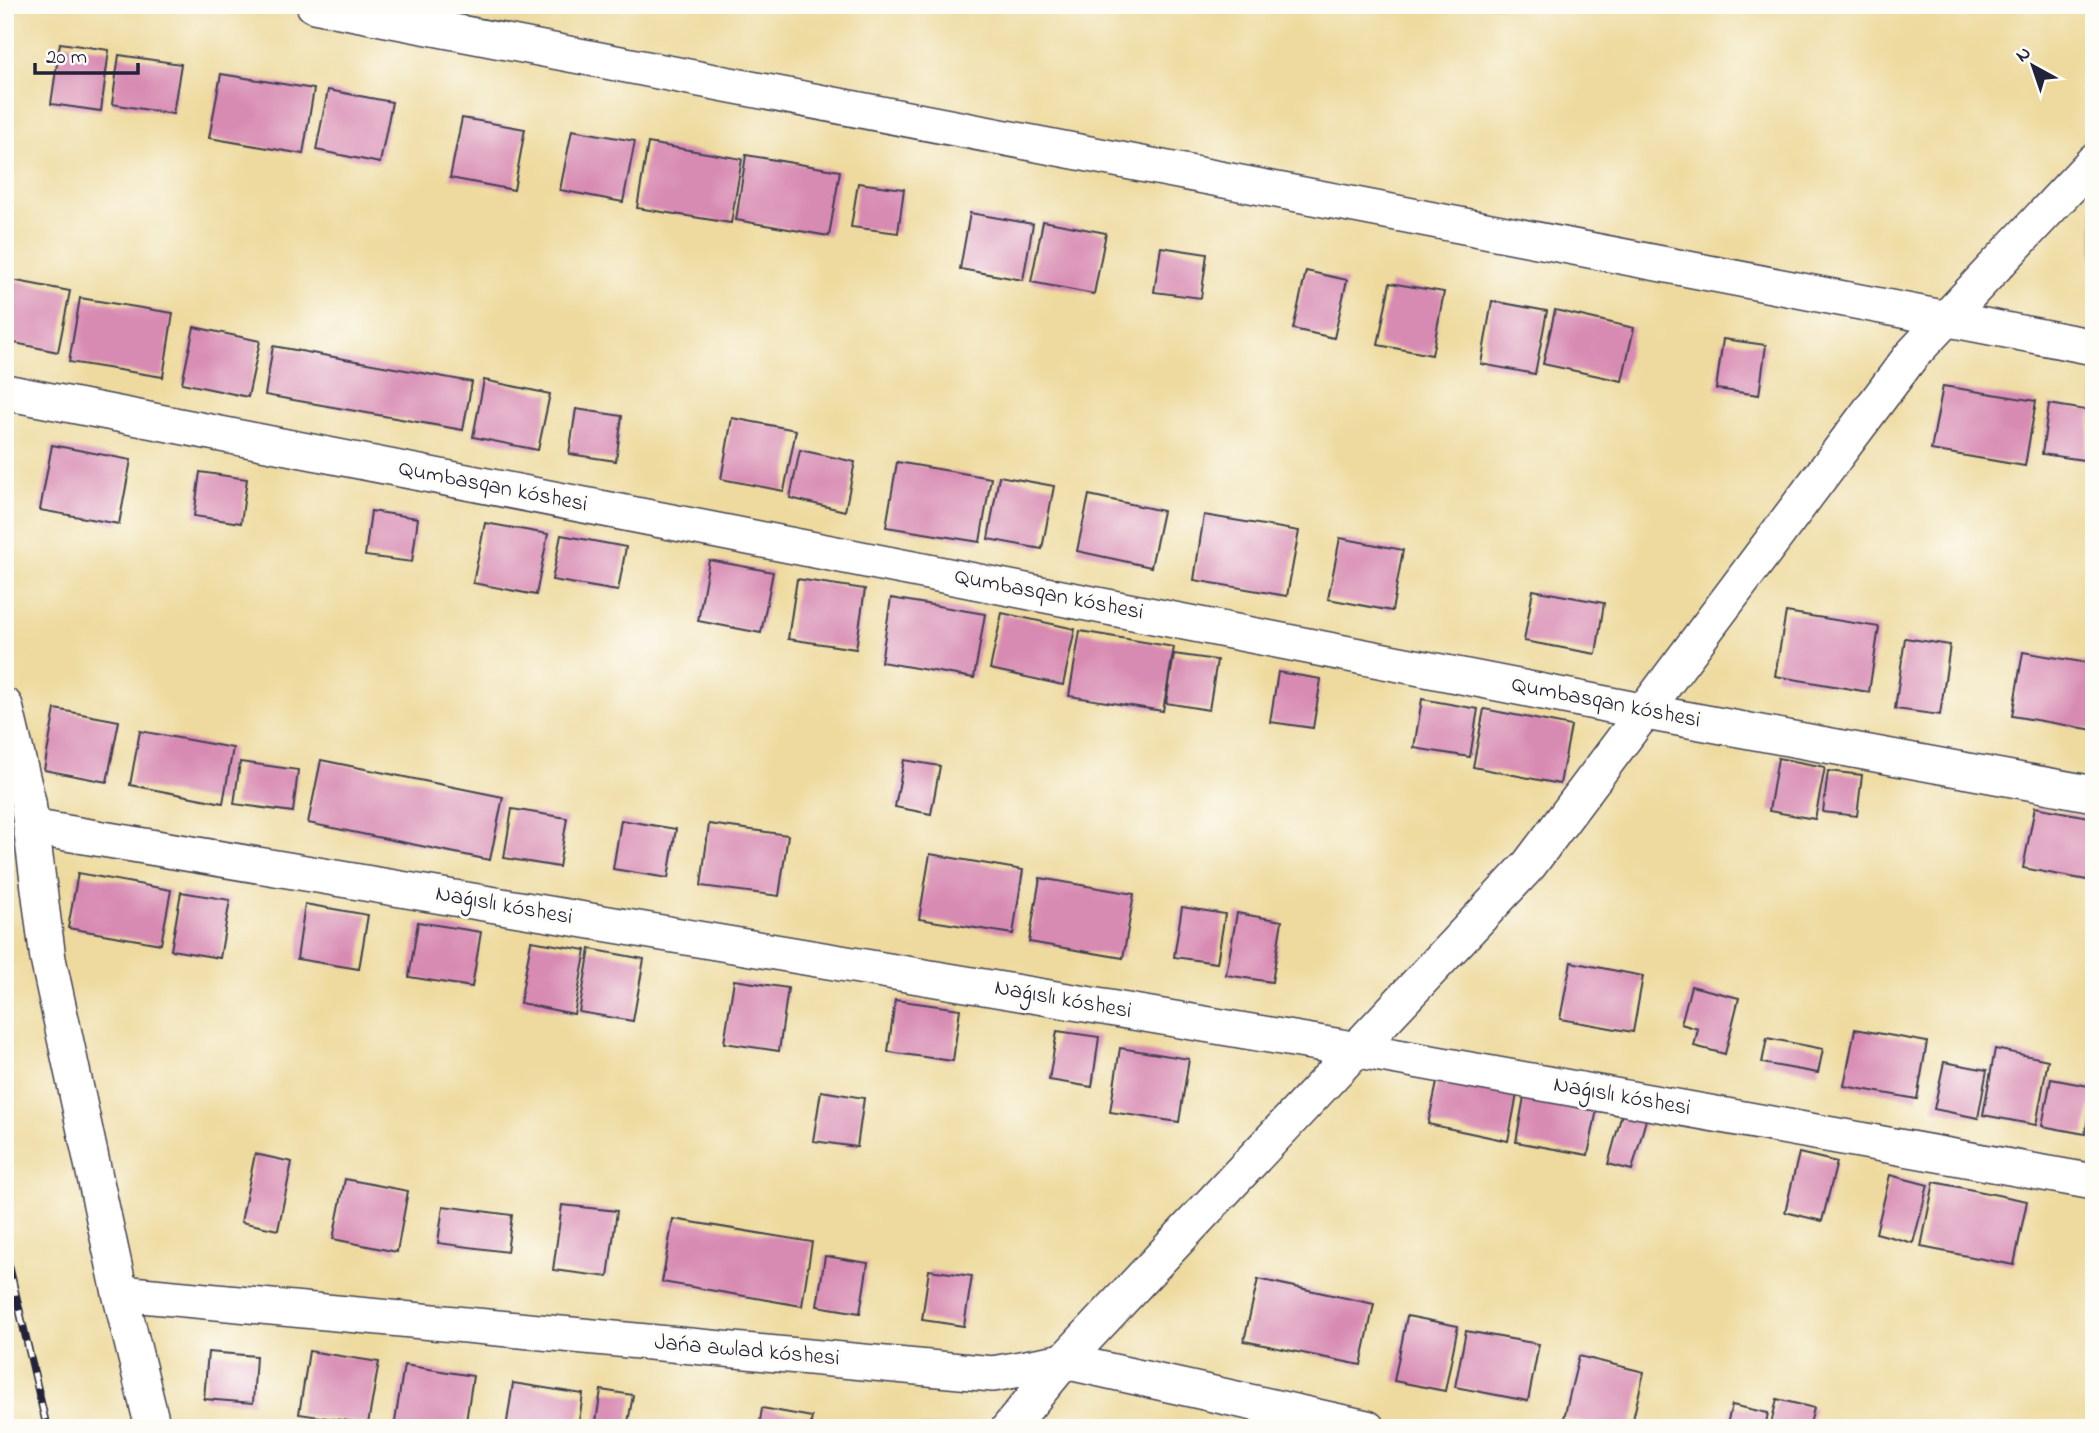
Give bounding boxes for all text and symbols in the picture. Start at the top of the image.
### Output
scale bar [35,32,138,76]
north arrow [1997,32,2068,102]
text: N [2010,40,2037,69]
text: 20 m [46,43,87,73]
street label: Qumbasqan kóshesi [396,452,590,522]
street label: Qumbasqan kóshesi [952,560,1146,630]
street label: Qumbasqan kóshesi [1509,668,1703,738]
street label: Naǵıslı kóshesi [433,878,575,935]
street label: Naǵıslı kóshesi [992,972,1134,1029]
street label: Naǵıslı kóshesi [1551,1069,1693,1126]
street label: Jańa awlad kóshesi [653,1326,841,1376]

